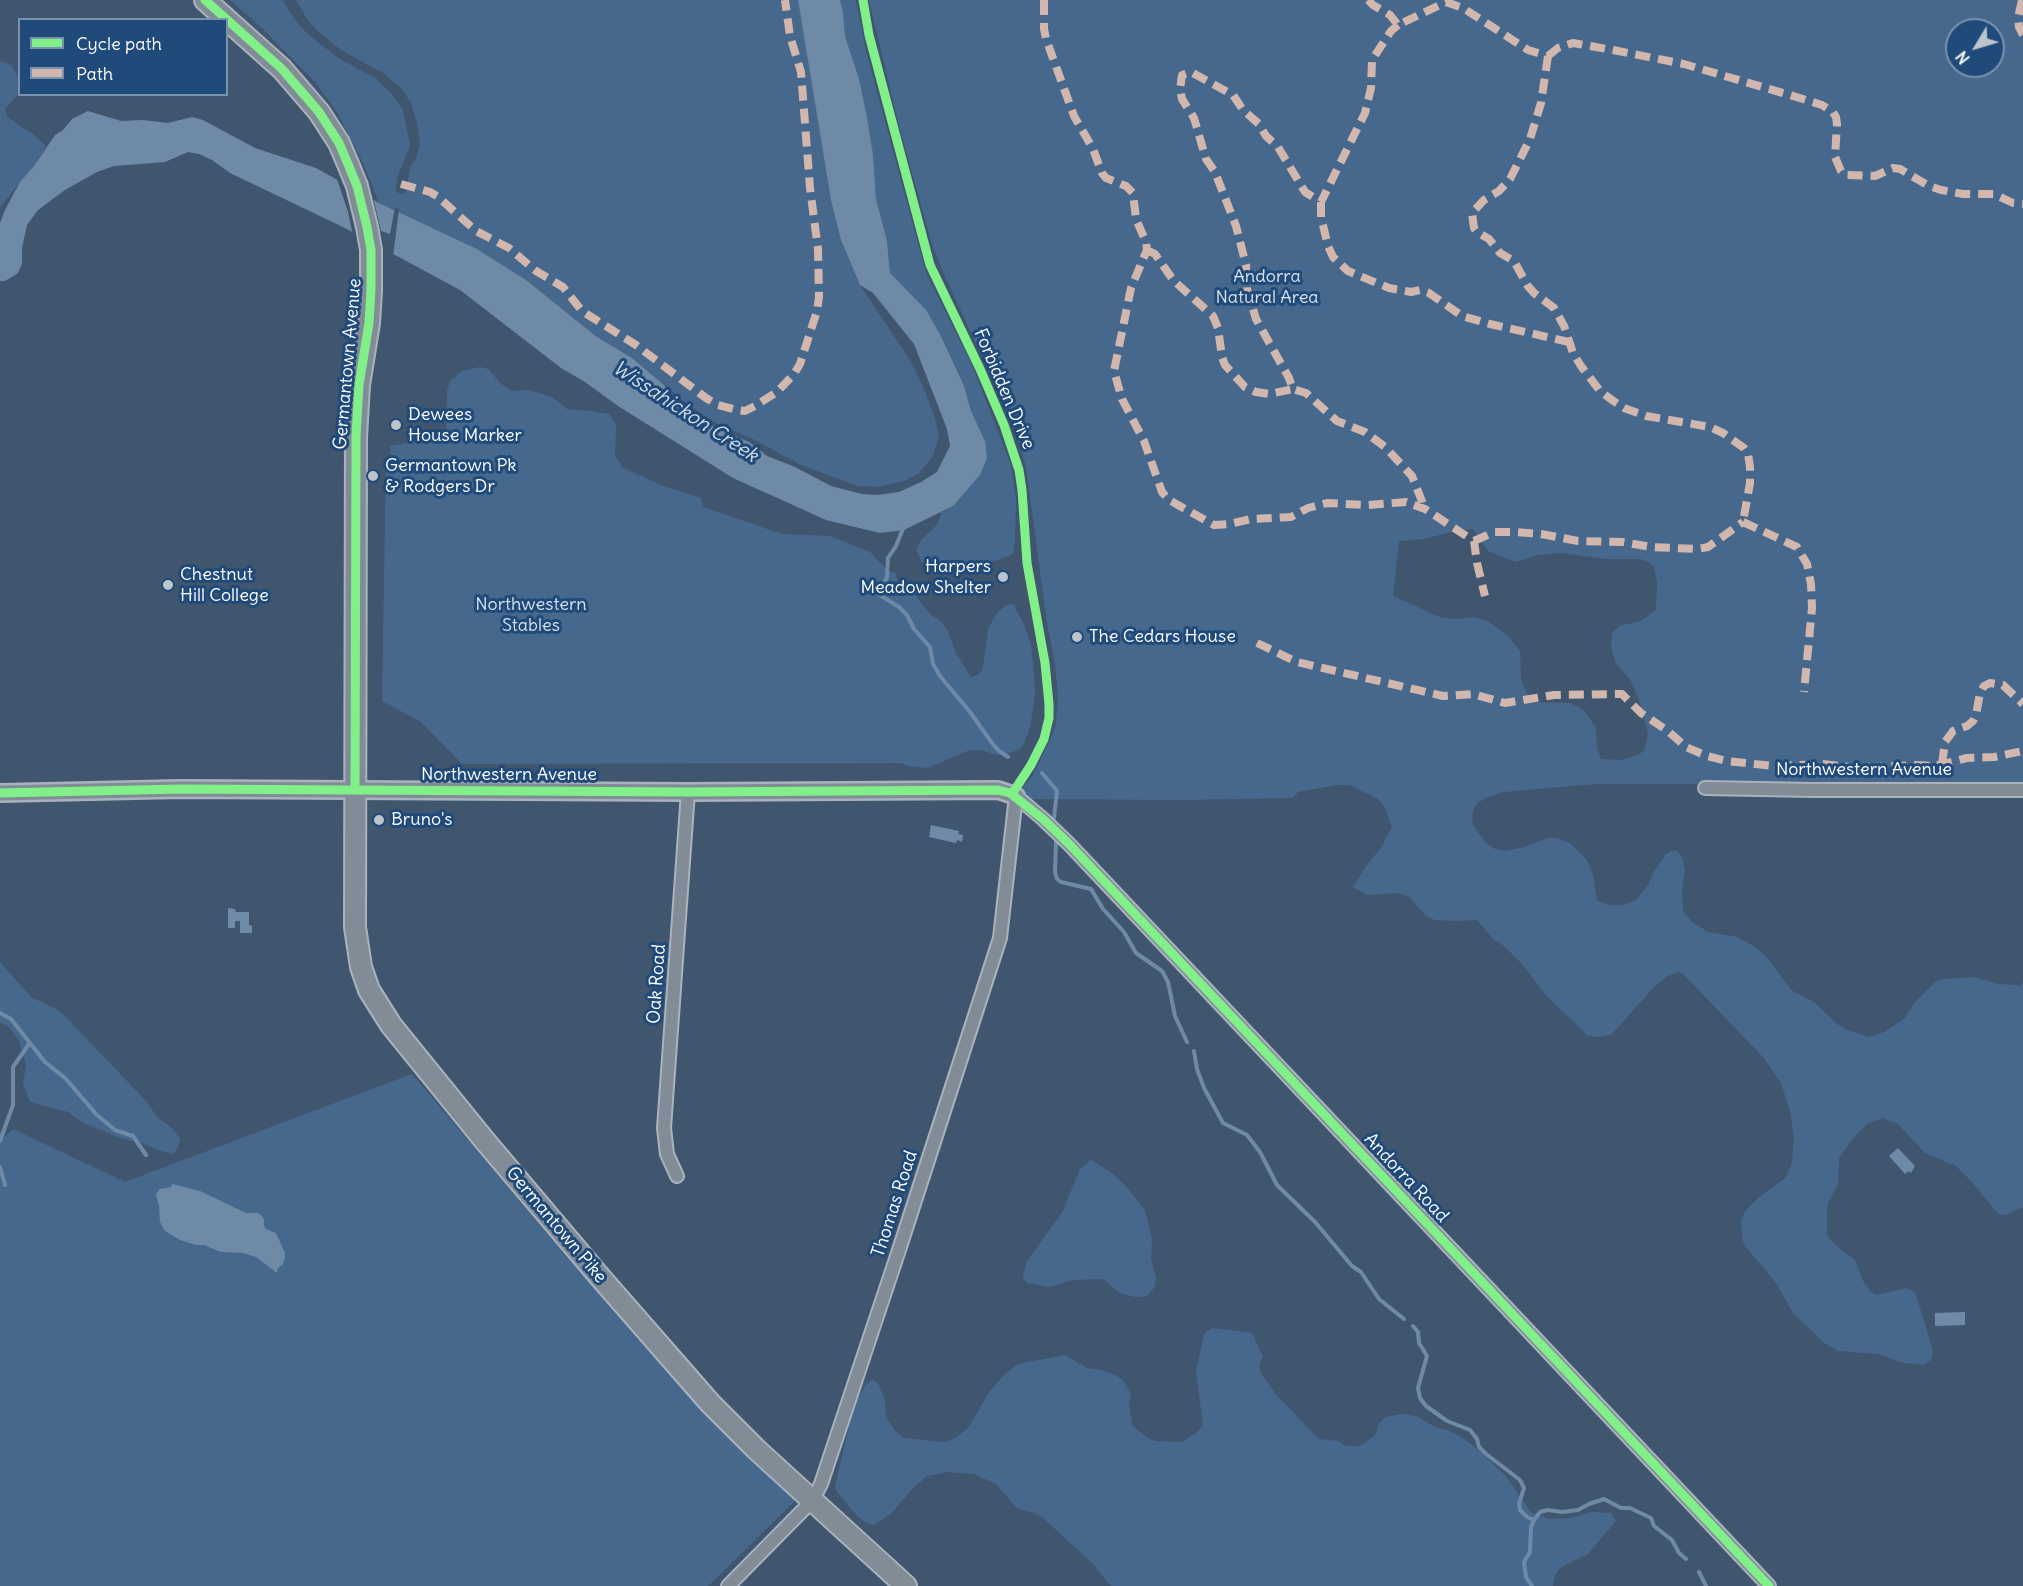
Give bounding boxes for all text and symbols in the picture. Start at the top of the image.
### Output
legend [18,18,228,96]
north arrow [1945,18,2005,78]
text: Cycle path [76,32,162,55]
text: N [1951,47,1974,68]
text: Path [76,62,113,85]
park label: Andorra Natural Area [1215,266,1319,308]
street label: Germantown Avenue [330,278,366,450]
street label: Forbidden Drive [969,325,1039,453]
water label: Wissahickon Creek [608,356,762,468]
place label: Dewees House Marker [408,404,522,446]
marker: Dewees House Marker [389,418,403,432]
place label: Germantown Pk & Rodgers Dr [385,455,516,498]
marker: Germantown Pk & Rodgers Dr [366,469,380,483]
place label: Harpers Meadow Shelter [860,556,991,598]
place label: Chestnut Hill College [180,564,269,606]
marker: Harpers Meadow Shelter [996,570,1010,584]
marker: Chestnut Hill College [161,578,175,592]
park label: Northwestern Stables [475,594,587,636]
place label: The Cedars House [1089,626,1236,648]
marker: The Cedars House [1070,630,1084,644]
street label: Northwestern Avenue [1776,759,1952,781]
street label: Northwestern Avenue [421,764,597,786]
place label: Bruno's [391,809,453,831]
marker: Bruno's [372,813,386,827]
street label: Oak Road [643,943,671,1025]
street label: Andorra Road [1359,1129,1453,1227]
street label: Thomas Road [868,1148,922,1260]
street label: Germantown Pike [501,1163,611,1287]

